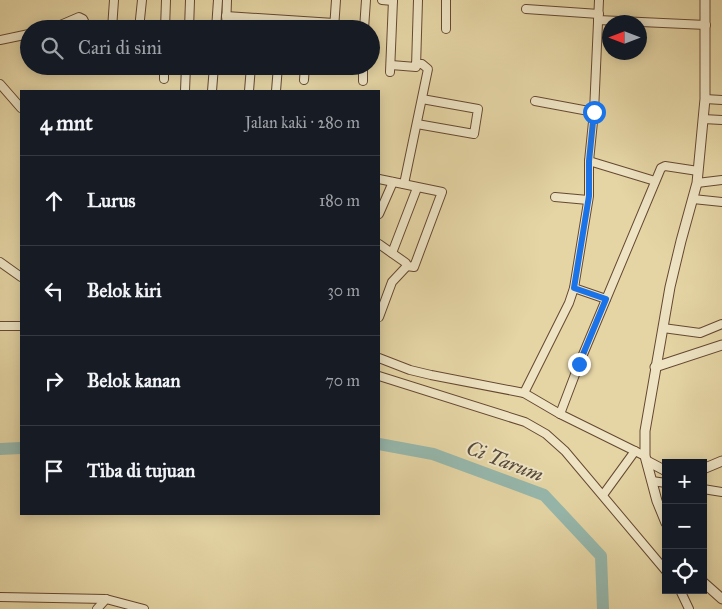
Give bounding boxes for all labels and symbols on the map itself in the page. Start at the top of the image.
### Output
north arrow [602,15,647,60]
route start [583,101,606,124]
route end [568,353,591,376]
water label: Ci Tarum [463,435,547,487]

